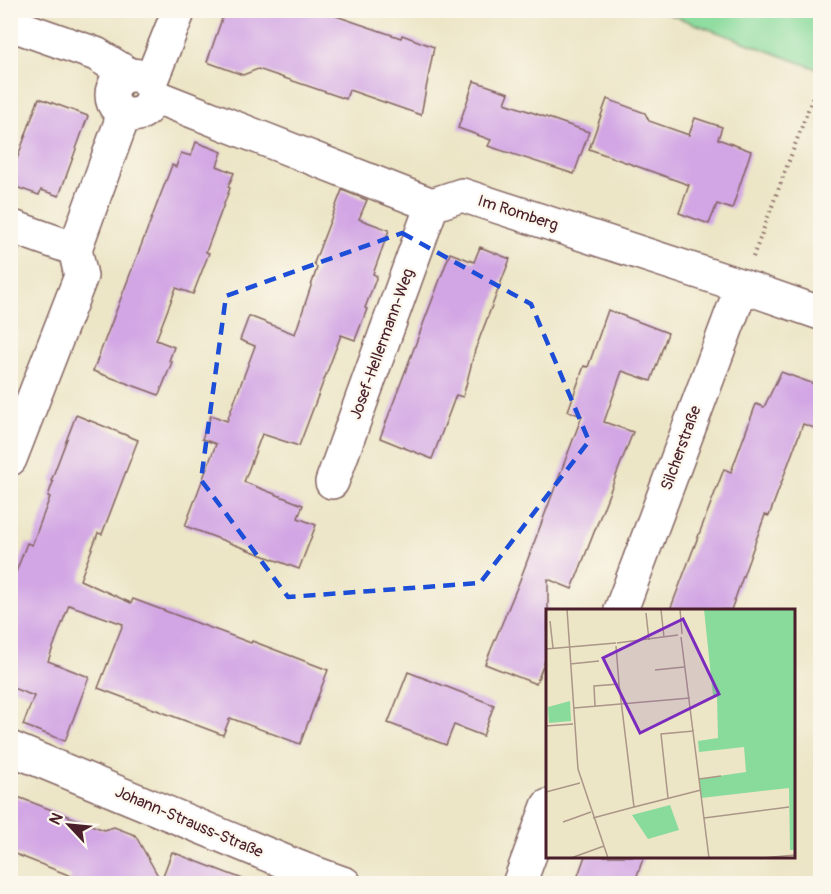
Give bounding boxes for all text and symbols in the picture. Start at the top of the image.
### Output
street label: Im Romberg [475,191,561,235]
street label: Josef-Hellermann-Weg [345,266,419,422]
street label: Silcherstraße [656,403,706,493]
inset map [546,609,795,858]
street label: Johann-Strauss-Straße [112,782,266,862]
north arrow [39,795,99,855]
text: N [45,809,68,828]

